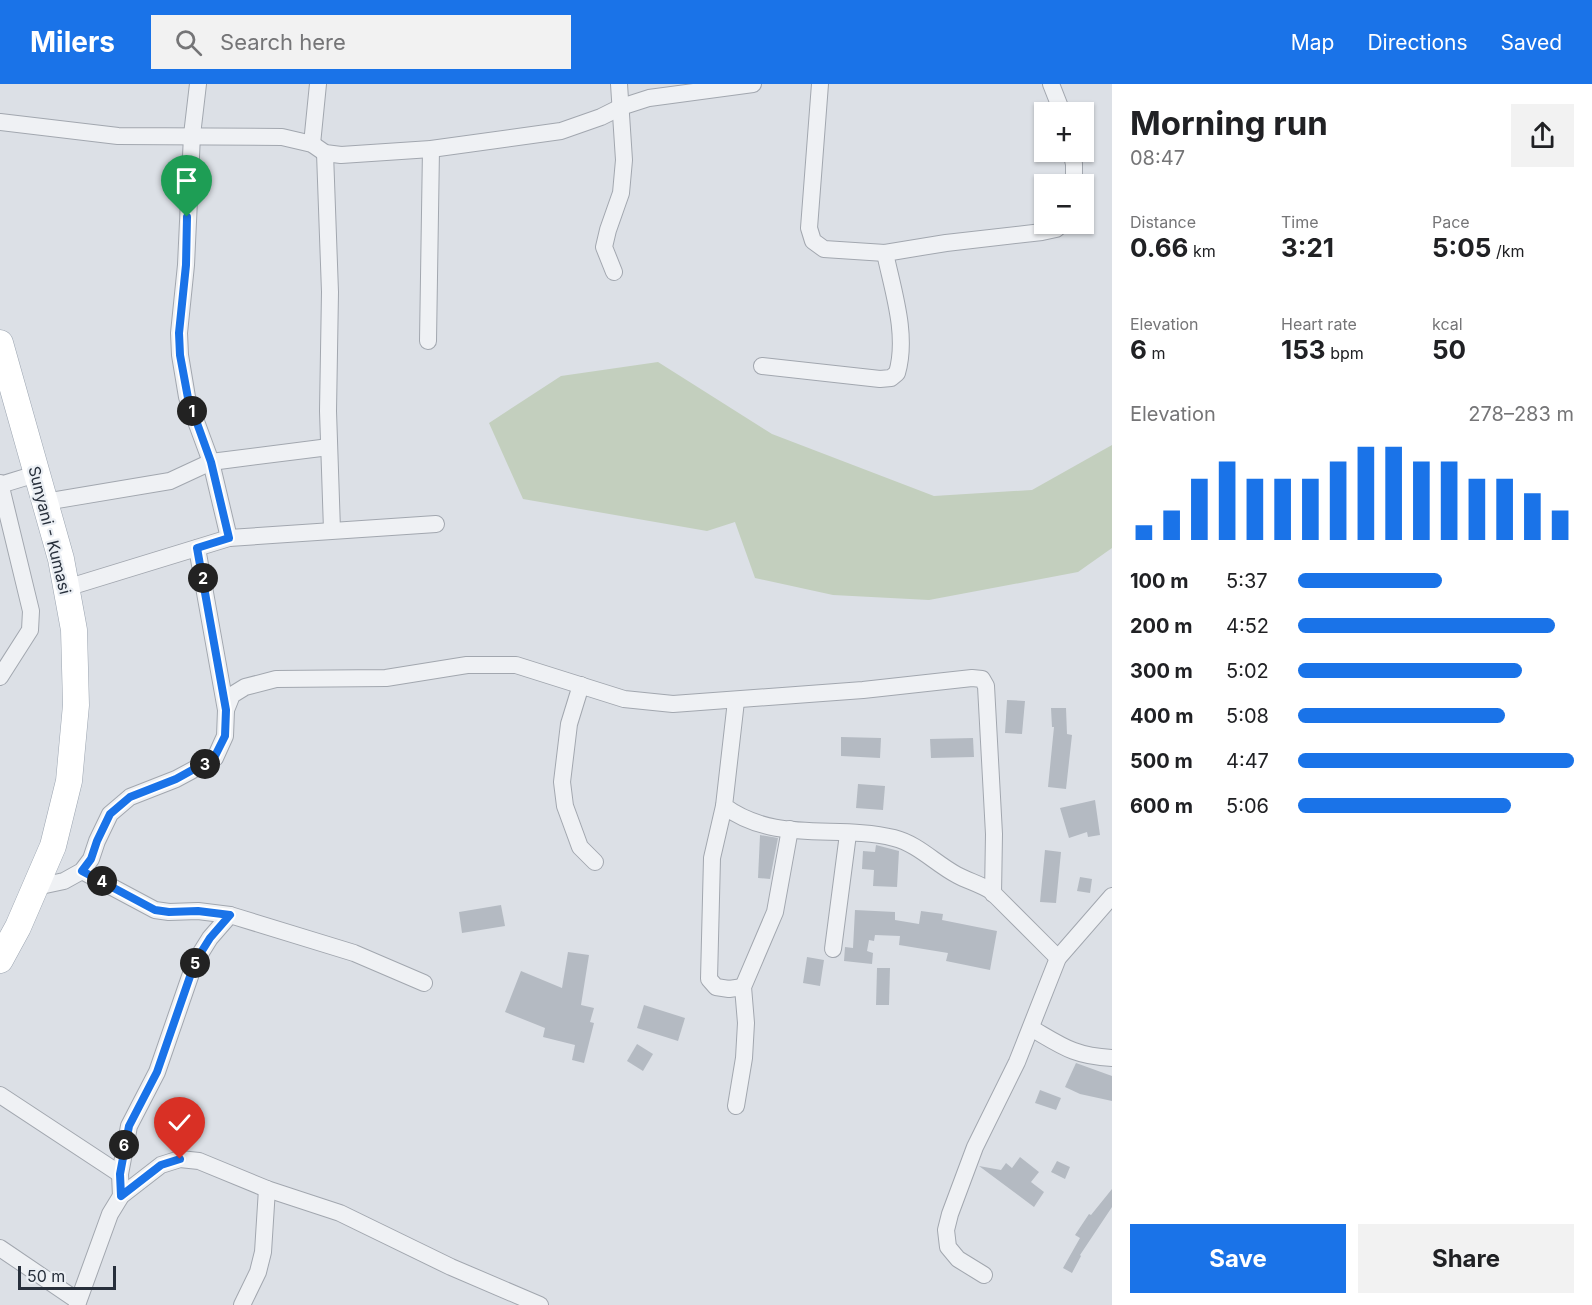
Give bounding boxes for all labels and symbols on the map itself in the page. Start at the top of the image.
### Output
pin [161,155,212,217]
pin: 1 [177,396,207,426]
street label: Sunyani - Kumasi [24,464,76,596]
pin: 2 [188,563,218,593]
pin: 3 [190,749,220,779]
pin: 4 [87,866,117,896]
pin: 5 [180,948,210,978]
pin [154,1097,205,1159]
pin: 6 [109,1130,139,1160]
scale bar [18,1263,116,1290]

